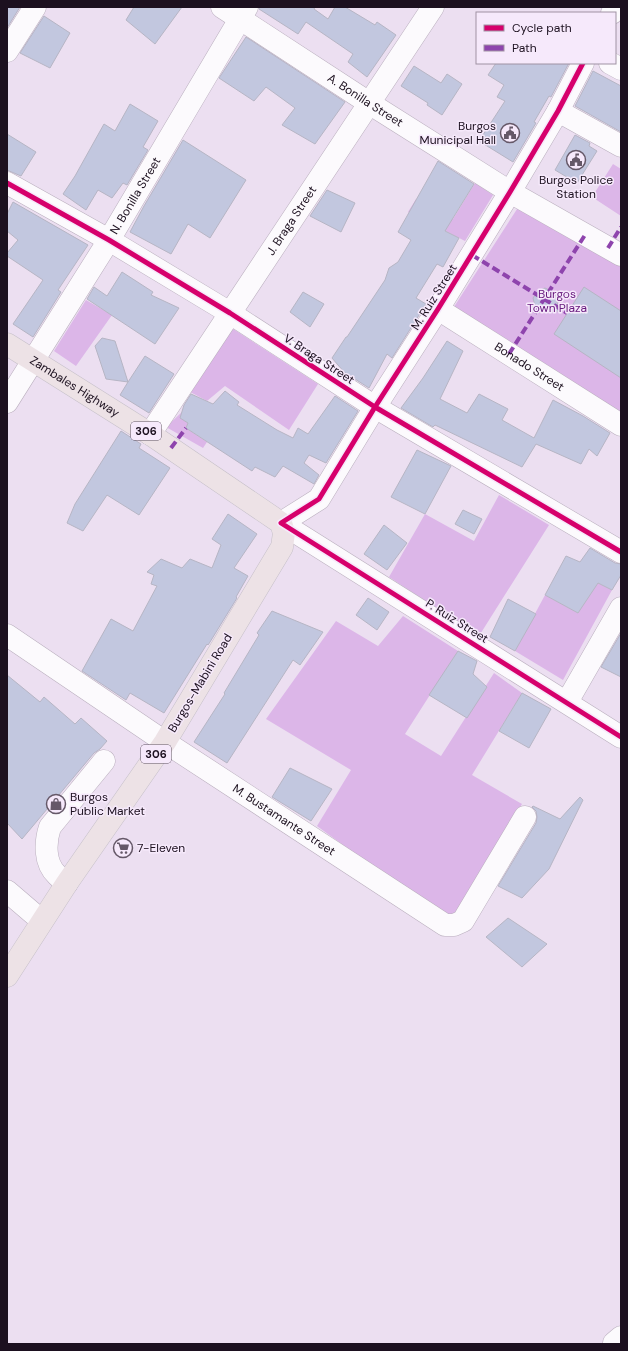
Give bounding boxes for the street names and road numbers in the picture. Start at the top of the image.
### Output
street label: A. Bonilla Street [324,70,406,131]
street label: N. Bonilla Street [106,154,165,237]
street label: J. Braga Street [263,183,320,258]
street label: M. Ruiz Street [407,261,461,333]
street label: V. Braga Street [281,330,358,388]
street label: Bonado Street [491,339,567,395]
street label: Zambales Highway [27,352,123,421]
road number: 306 [131,422,161,440]
street label: P. Ruiz Street [423,595,492,647]
street label: Burgos-Mabini Road [164,631,236,735]
road number: 306 [141,745,171,763]
street label: M. Bustamante Street [230,780,339,859]

